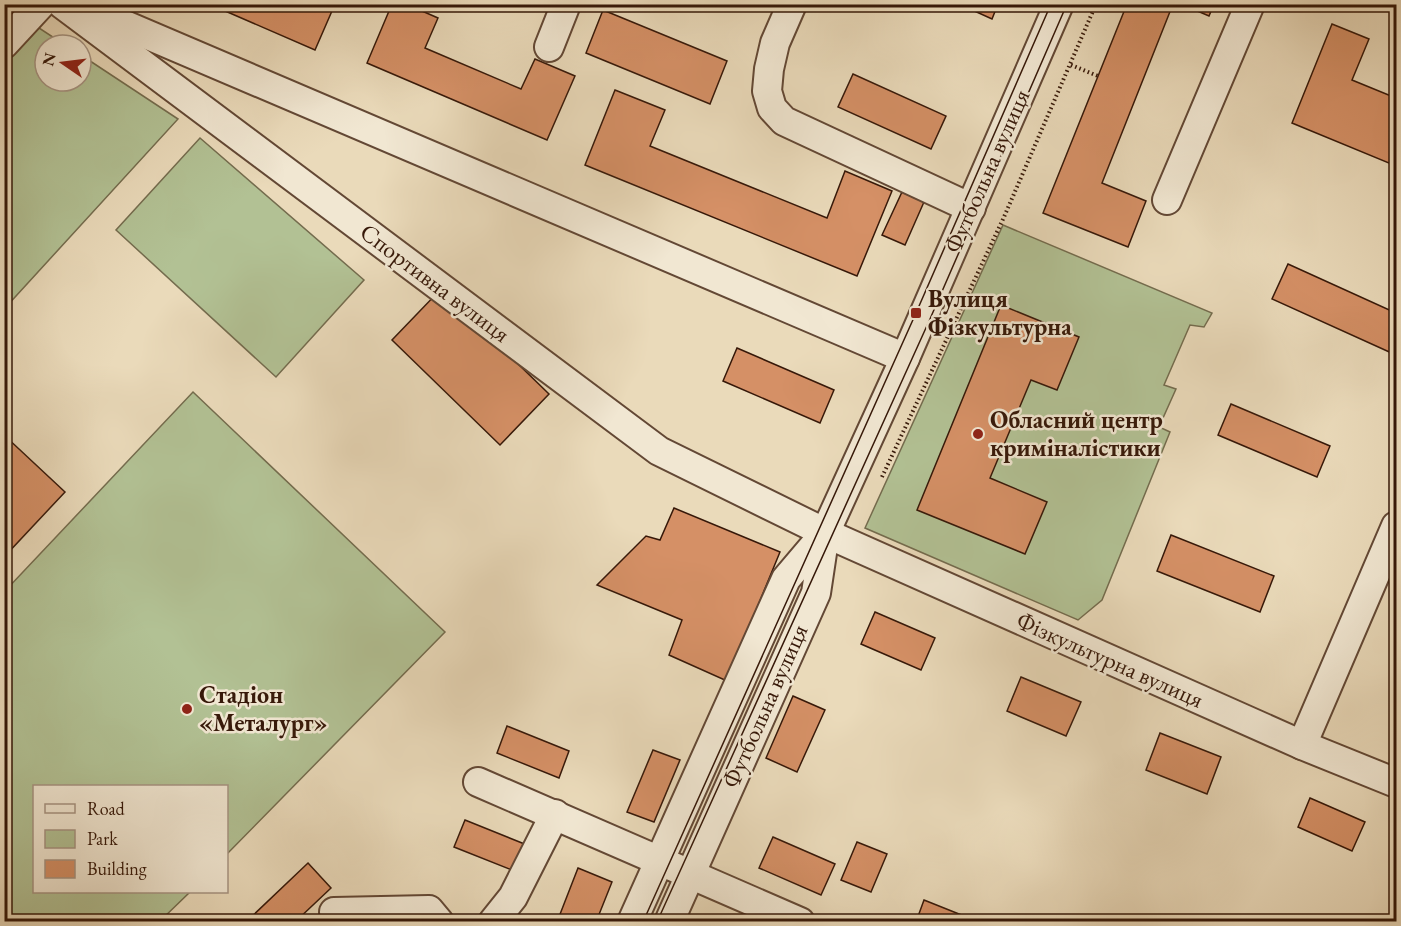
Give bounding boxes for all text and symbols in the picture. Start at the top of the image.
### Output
north arrow [33,33,93,93]
text: N [37,51,61,68]
street label: Футбольна вулиця [937,84,1037,258]
street label: Спортивна вулиця [354,216,517,349]
place label: Вулиця Фізкультурна [928,283,1072,343]
marker: Вулиця Фізкультурна [909,306,923,320]
place label: Обласний центр криміналістики [990,404,1163,463]
marker: Обласний центр криміналістики [971,427,985,441]
street label: Фізкультурна вулиця [1012,604,1209,715]
street label: Футбольна вулиця [715,619,815,793]
place label: Стадіон «Металург» [199,679,327,739]
marker: Стадіон «Металург» [180,702,194,716]
legend [33,785,228,893]
text: Road [87,797,126,820]
text: Park [87,827,118,850]
text: Building [87,857,147,880]

